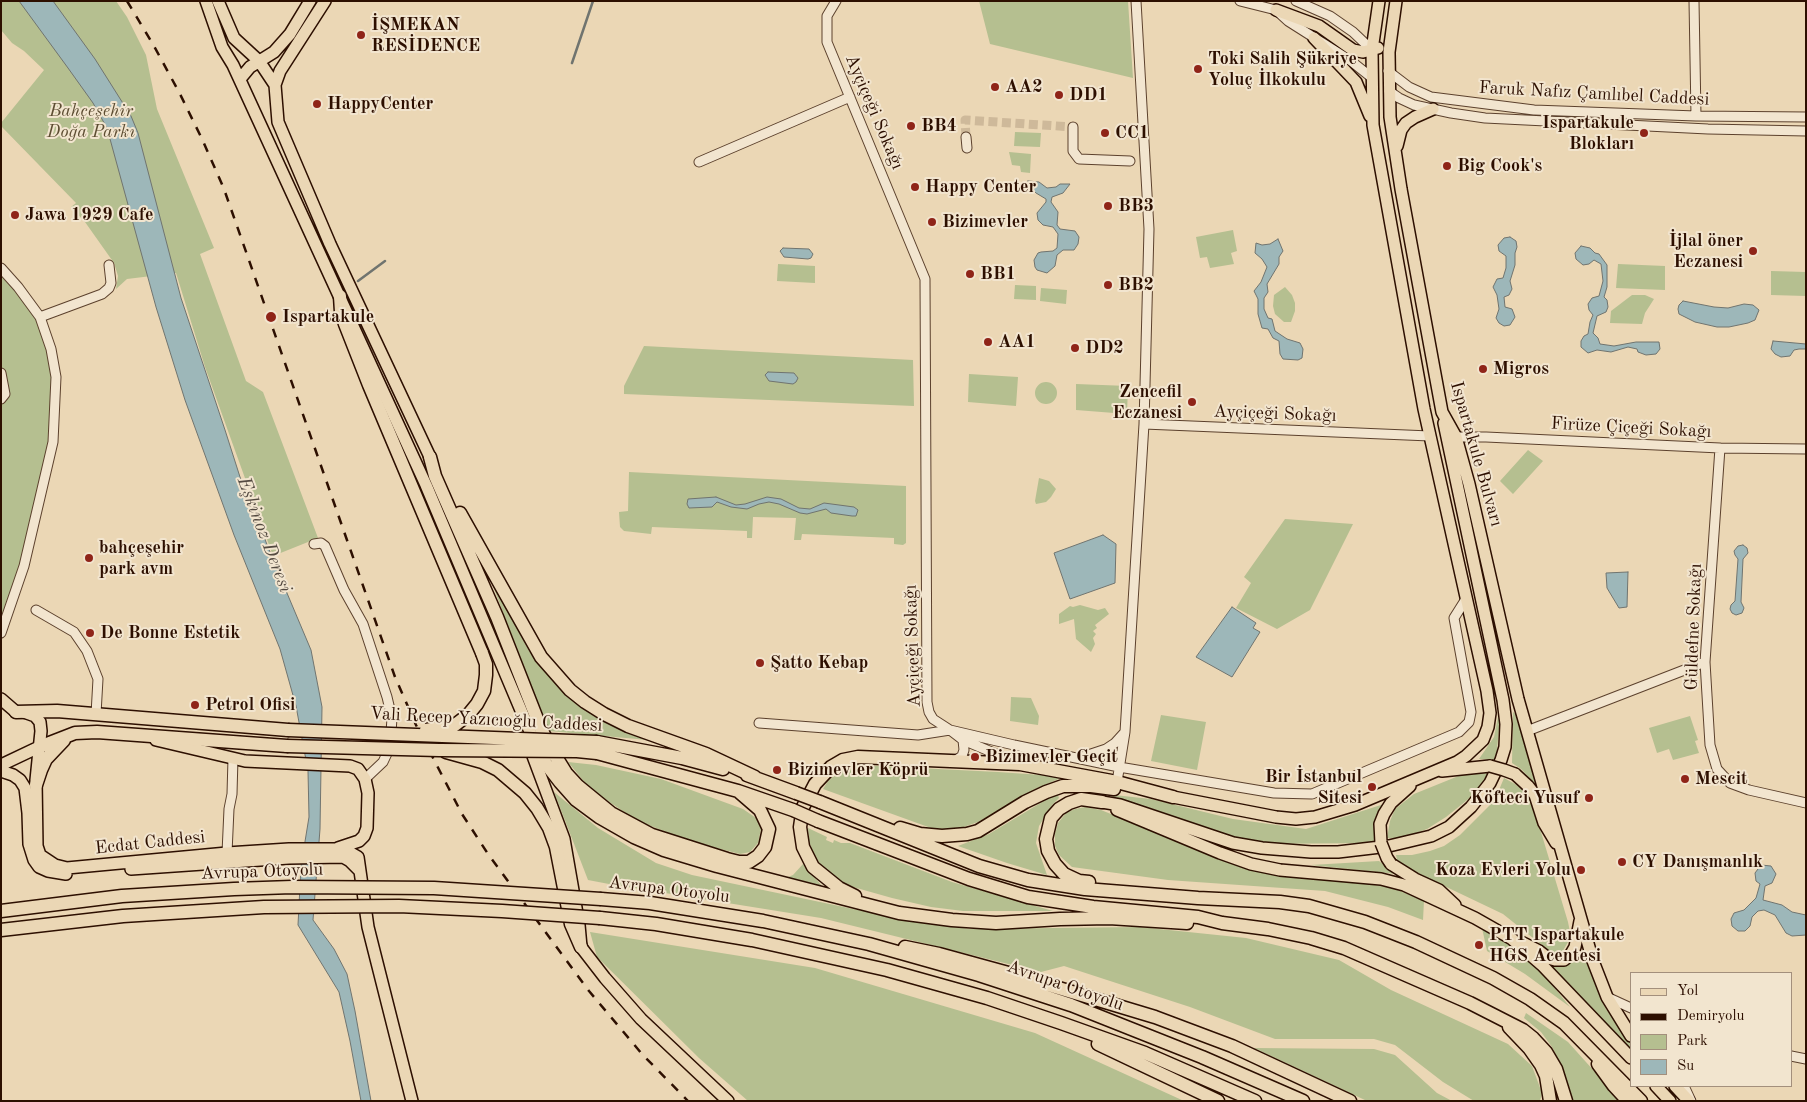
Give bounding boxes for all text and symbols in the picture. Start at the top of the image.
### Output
place label: İŞMEKAN RESİDENCE [371,14,480,56]
marker: İŞMEKAN RESİDENCE [355,29,367,41]
place label: Toki Salih Şükriye Yoluç İlkokulu [1208,48,1357,90]
street label: Ayçiçeği Sokağı [840,51,908,173]
marker: Toki Salih Şükriye Yoluç İlkokulu [1192,63,1204,75]
place label: AA2 [1005,76,1043,98]
street label: Faruk Nafız Çamlıbel Caddesi [1478,77,1710,111]
marker: AA2 [989,81,1001,93]
place label: DD1 [1069,84,1108,106]
marker: DD1 [1053,89,1065,101]
place label: HappyCenter [327,93,433,115]
marker: HappyCenter [311,98,323,110]
park label: Bahçeşehir Doğa Parkı [47,100,135,142]
place label: Ispartakule Blokları [1542,112,1634,154]
place label: BB4 [921,115,957,137]
marker: BB4 [905,120,917,132]
place label: CC1 [1115,122,1149,144]
marker: CC1 [1099,127,1111,139]
marker: Ispartakule Blokları [1638,127,1650,139]
place label: Big Cook's [1457,155,1542,177]
marker: Big Cook's [1441,160,1453,172]
place label: Happy Center [925,176,1036,198]
marker: Happy Center [909,181,921,193]
place label: BB3 [1118,195,1154,217]
marker: BB3 [1102,200,1114,212]
place label: Jawa 1929 Cafe [25,204,153,226]
marker: Jawa 1929 Cafe [9,209,21,221]
place label: Bizimevler [942,211,1028,233]
marker: Bizimevler [926,216,938,228]
place label: İjlal öner Eczanesi [1669,230,1743,272]
marker: İjlal öner Eczanesi [1747,245,1759,257]
place label: BB1 [980,263,1016,285]
marker: BB1 [964,268,976,280]
place label: BB2 [1118,274,1154,296]
marker: BB2 [1102,279,1114,291]
place label: Ispartakule [282,306,374,328]
marker: Ispartakule [264,310,278,324]
place label: AA1 [998,331,1036,353]
marker: AA1 [982,336,994,348]
place label: DD2 [1085,337,1124,359]
marker: DD2 [1069,342,1081,354]
place label: Migros [1493,358,1549,380]
marker: Migros [1477,363,1489,375]
street label: Ispartakule Bulvarı [1445,379,1507,529]
place label: Zencefil Eczanesi [1112,381,1182,424]
marker: Zencefil Eczanesi [1186,396,1198,408]
street label: Ayçiçeği Sokağı [1213,401,1337,427]
street label: Firüze Çiçeği Sokağı [1550,413,1712,443]
water label: Eşkinoz Deresi [231,474,297,596]
place label: bahçeşehir park avm [99,537,184,580]
marker: bahçeşehir park avm [83,552,95,564]
street label: Güldefne Sokağı [1681,563,1707,691]
street label: Ayçiçeği Sokağı [900,584,926,708]
place label: De Bonne Estetik [100,622,240,644]
marker: De Bonne Estetik [84,627,96,639]
place label: Şatto Kebap [770,652,868,674]
marker: Şatto Kebap [754,657,766,669]
place label: Petrol Ofisi [205,694,295,716]
marker: Petrol Ofisi [189,699,201,711]
street label: Vali Recep Yazıcıoğlu Caddesi [369,703,603,737]
place label: Bizimevler Geçit [985,746,1118,768]
marker: Bizimevler Geçit [969,751,981,763]
place label: Bizimevler Köprü [787,759,928,781]
marker: Bizimevler Köprü [771,764,783,776]
place label: Bir İstanbul Sitesi [1265,766,1362,809]
place label: Mescit [1695,768,1748,790]
marker: Mescit [1679,773,1691,785]
marker: Bir İstanbul Sitesi [1366,781,1378,793]
place label: Köfteci Yusuf [1470,787,1579,809]
marker: Köfteci Yusuf [1583,792,1595,804]
street label: Ecdat Caddesi [94,826,206,860]
place label: CY Danışmanlık [1632,851,1763,873]
marker: CY Danışmanlık [1616,856,1628,868]
street label: Avrupa Otoyolu [201,859,323,885]
place label: Koza Evleri Yolu [1435,859,1571,881]
marker: Koza Evleri Yolu [1575,864,1587,876]
street label: Avrupa Otoyolu [607,872,731,908]
place label: PTT Ispartakule HGS Acentesi [1489,924,1625,966]
marker: PTT Ispartakule HGS Acentesi [1473,939,1485,951]
street label: Avrupa Otoyolu [1004,956,1126,1016]
legend [1630,972,1792,1087]
text: Yol [1677,984,1698,999]
text: Demiryolu [1677,1009,1744,1024]
text: Park [1677,1034,1708,1049]
text: Su [1677,1059,1694,1074]

